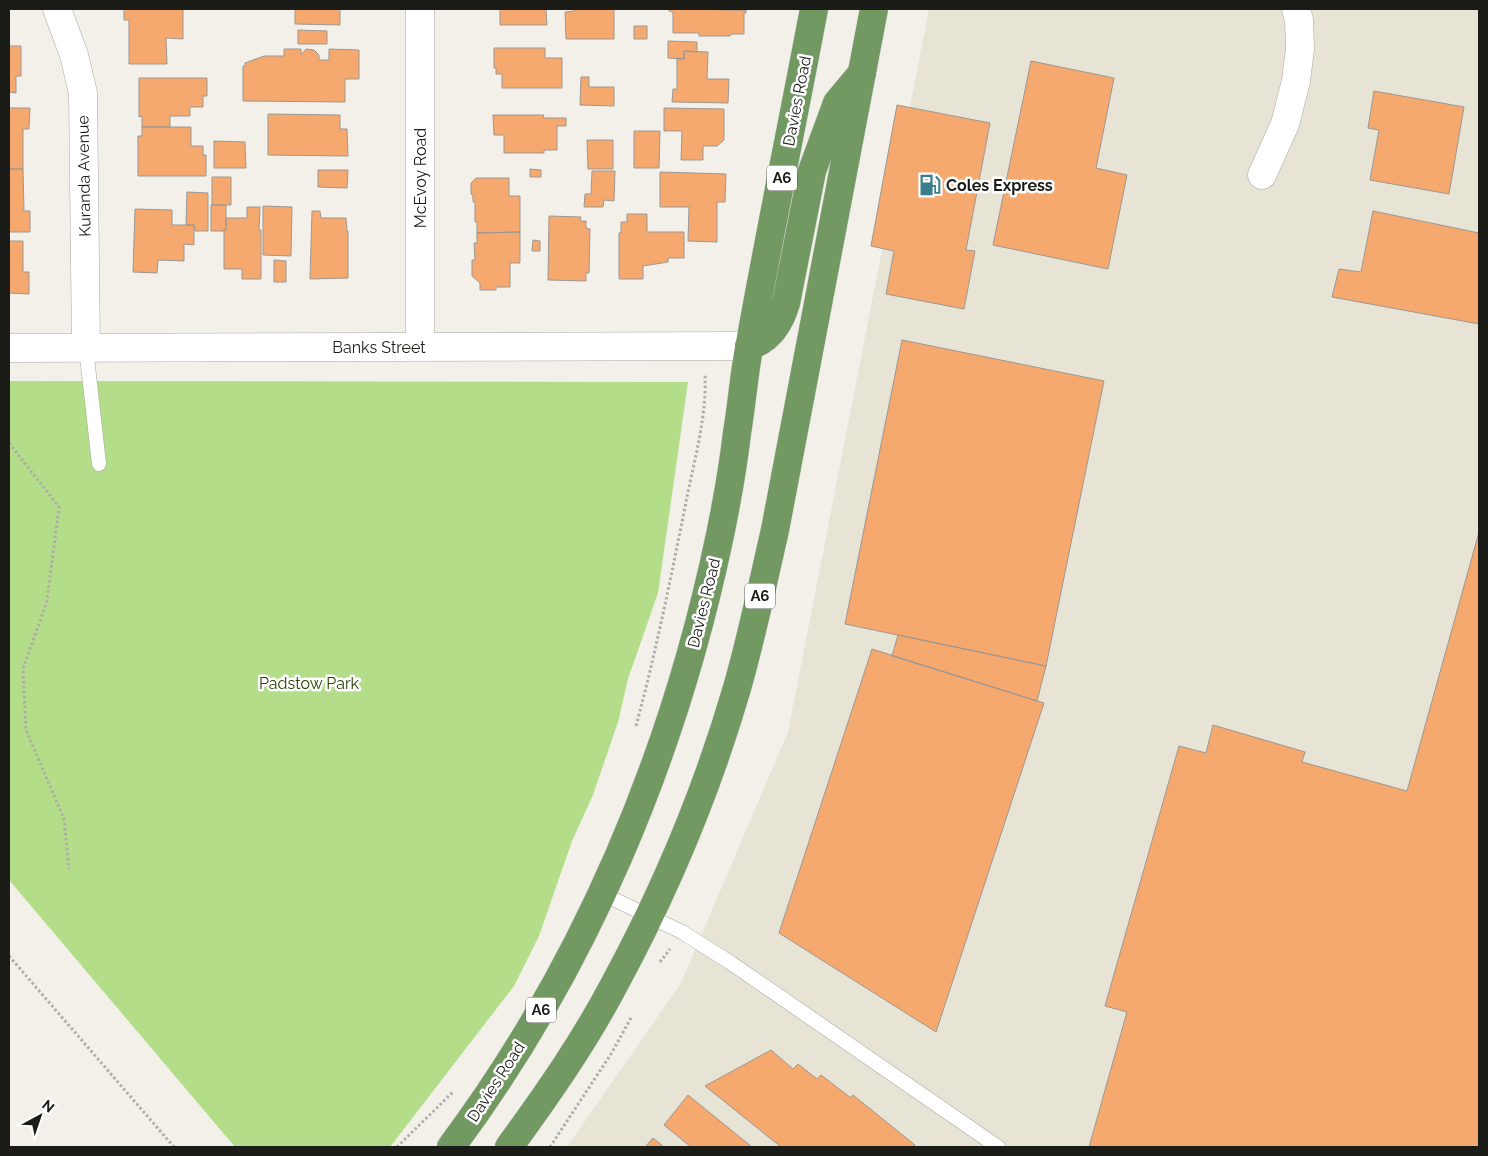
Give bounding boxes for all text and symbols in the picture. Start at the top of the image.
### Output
street label: Davies Road [779,54,815,148]
street label: Kuranda Avenue [73,115,95,237]
street label: McEvoy Road [411,128,430,228]
road number: A6 [767,166,797,190]
fuel station icon: Coles Express [917,172,943,198]
place label: Coles Express [946,176,1053,195]
street label: Banks Street [332,338,426,357]
street label: Davies Road [684,556,724,650]
road number: A6 [745,584,775,608]
park label: Padstow Park [259,674,360,693]
road number: A6 [526,998,556,1022]
street label: Davies Road [463,1038,529,1126]
north arrow [15,1091,65,1141]
text: N [39,1096,58,1116]

